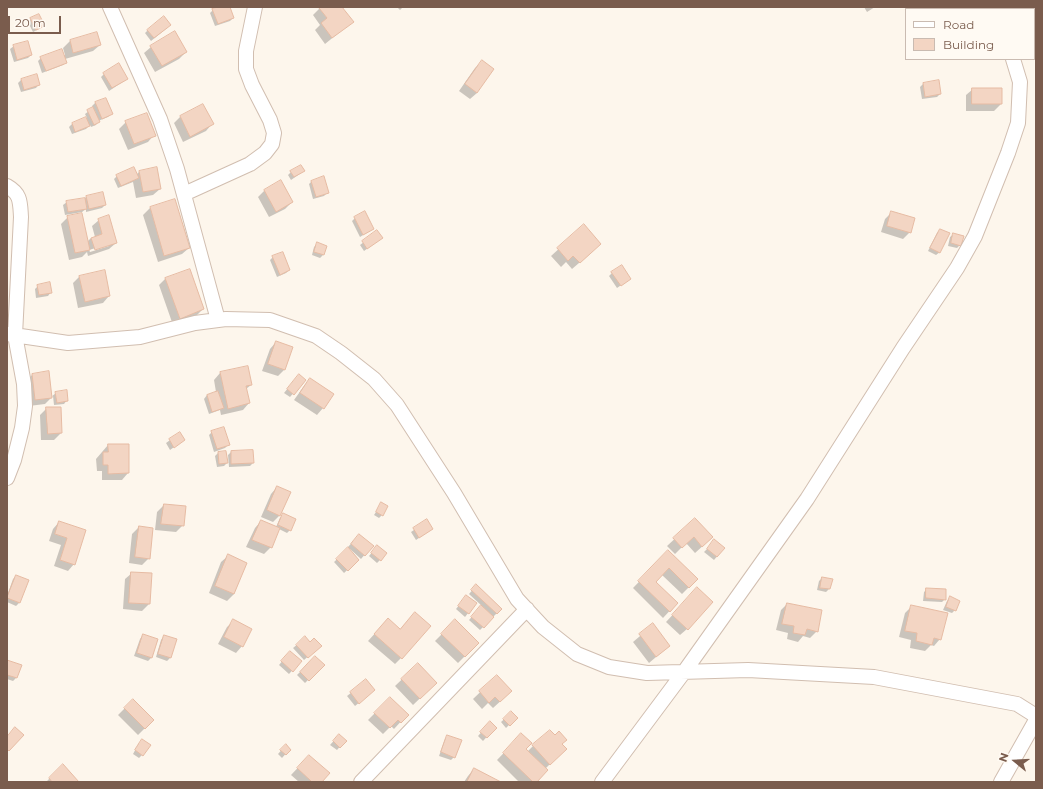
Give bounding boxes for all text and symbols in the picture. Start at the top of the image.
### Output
scale bar [10,8,63,34]
legend [905,8,1035,60]
text: 20 m [15,15,46,30]
text: Road [943,17,974,32]
text: Building [943,37,994,52]
north arrow [995,741,1035,781]
text: N [996,751,1012,764]

